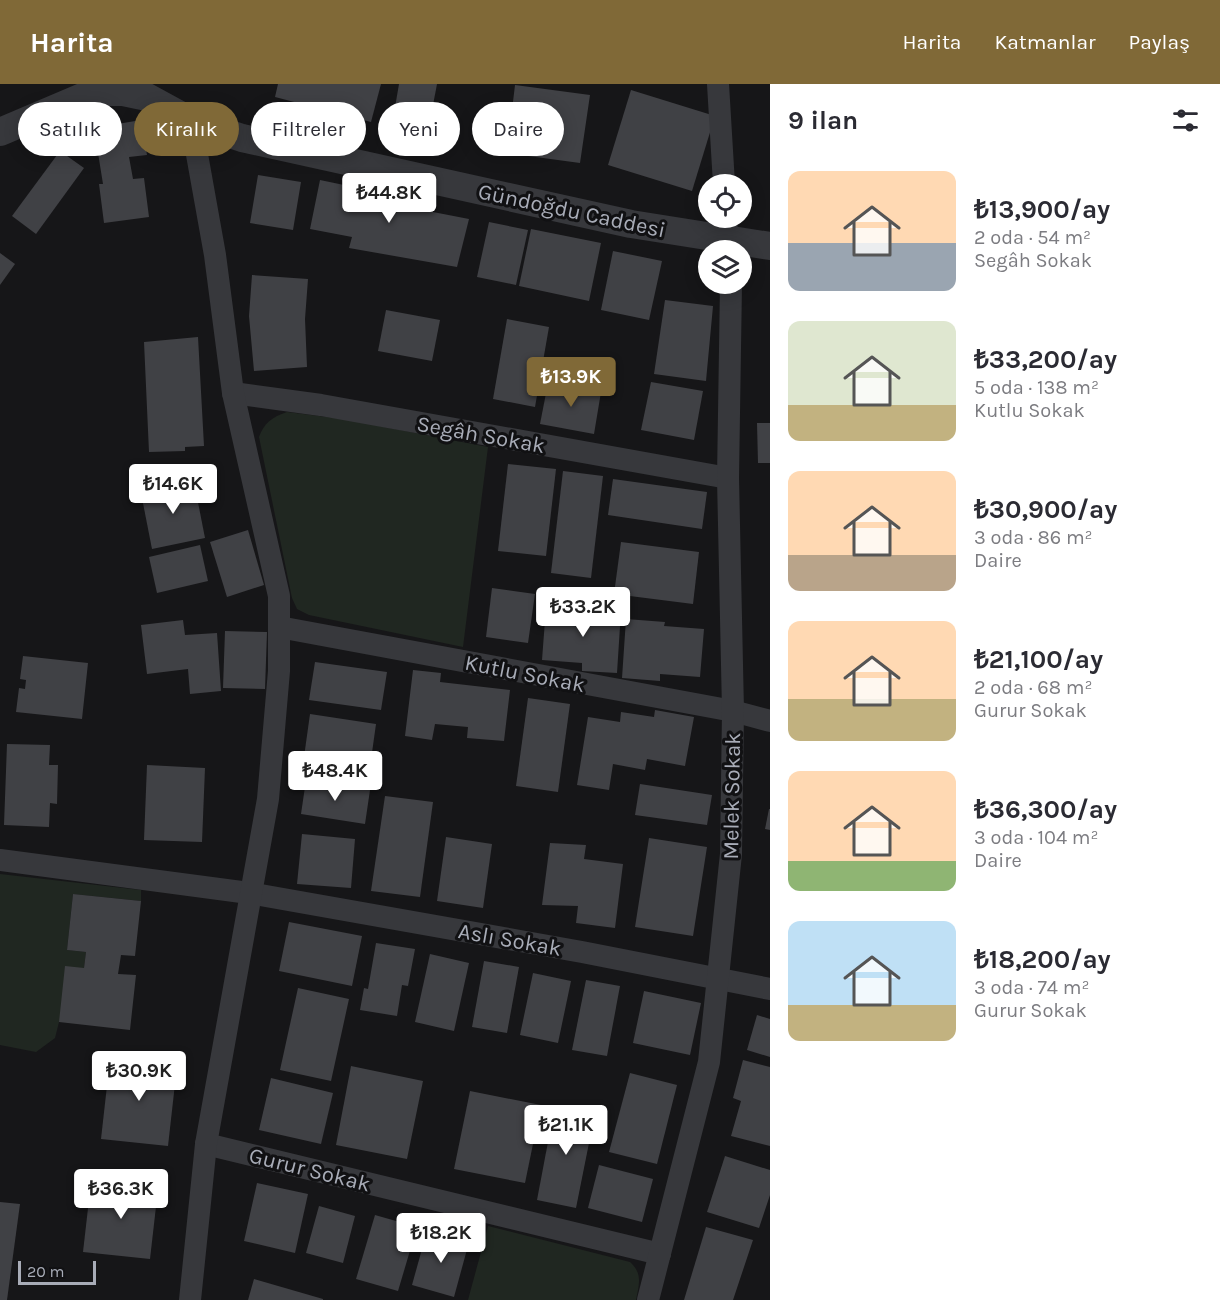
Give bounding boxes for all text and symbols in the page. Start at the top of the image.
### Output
text: Harita [30,26,114,59]
text: Harita [903,30,961,54]
text: Katmanlar [994,30,1096,54]
text: Paylaş [1129,30,1190,54]
chip: Satılık [18,102,122,156]
chip: Kiralık [134,102,239,156]
chip: Filtreler [251,102,366,156]
chip: Yeni [378,102,460,156]
chip: Daire [472,102,564,156]
icon: filters [1169,104,1202,137]
text: 9 ilan [788,105,858,136]
pin: ₺44.8K [340,173,438,224]
map controls [698,174,752,294]
button: locate [698,174,752,228]
street label: Gündoğdu Caddesi [476,178,668,244]
text: ₺44.8K [356,181,422,204]
text: ₺13,900/ay [974,194,1110,225]
icon: home [836,195,908,267]
text: 2 oda · 54 m² [974,226,1091,249]
button: layers [698,240,752,294]
text: Segâh Sokak [974,249,1092,272]
text: ₺33,200/ay [974,344,1117,375]
icon: home [836,345,908,417]
pin: ₺13.9K [522,357,620,408]
text: ₺13.9K [541,365,601,388]
text: 5 oda · 138 m² [974,376,1099,399]
text: Kutlu Sokak [974,399,1085,422]
street label: Segâh Sokak [415,411,547,459]
pin: ₺14.6K [124,464,222,515]
text: ₺14.6K [143,472,203,495]
text: ₺30,900/ay [974,494,1117,525]
icon: home [836,495,908,567]
text: 3 oda · 86 m² [974,526,1093,549]
text: Daire [974,549,1022,572]
pin: ₺33.2K [534,587,632,638]
text: ₺33.2K [550,595,616,618]
text: ₺21,100/ay [974,644,1103,675]
icon: home [836,645,908,717]
street label: Kutlu Sokak [463,650,587,698]
text: 2 oda · 68 m² [974,676,1092,699]
text: Gurur Sokak [974,699,1087,722]
street label: Melek Sokak [718,732,746,860]
pin: ₺48.4K [286,751,384,802]
text: ₺48.4K [302,759,368,782]
text: ₺36,300/ay [974,794,1117,825]
icon: home [836,795,908,867]
text: 3 oda · 104 m² [974,826,1099,849]
text: Daire [974,849,1022,872]
street label: Aslı Sokak [456,918,563,962]
text: ₺18,200/ay [974,944,1111,975]
icon: home [836,945,908,1017]
text: 3 oda · 74 m² [974,976,1089,999]
text: Gurur Sokak [974,999,1087,1022]
pin: ₺30.9K [90,1051,188,1102]
text: ₺30.9K [106,1059,172,1082]
pin: ₺21.1K [517,1105,615,1156]
text: ₺21.1K [538,1113,594,1136]
street label: Gurur Sokak [246,1142,373,1198]
pin: ₺36.3K [72,1169,170,1220]
text: ₺36.3K [88,1177,154,1200]
pin: ₺18.2K [392,1213,490,1264]
text: ₺18.2K [411,1221,471,1244]
scale bar [18,1258,96,1286]
text: 20 m [27,1262,65,1281]

